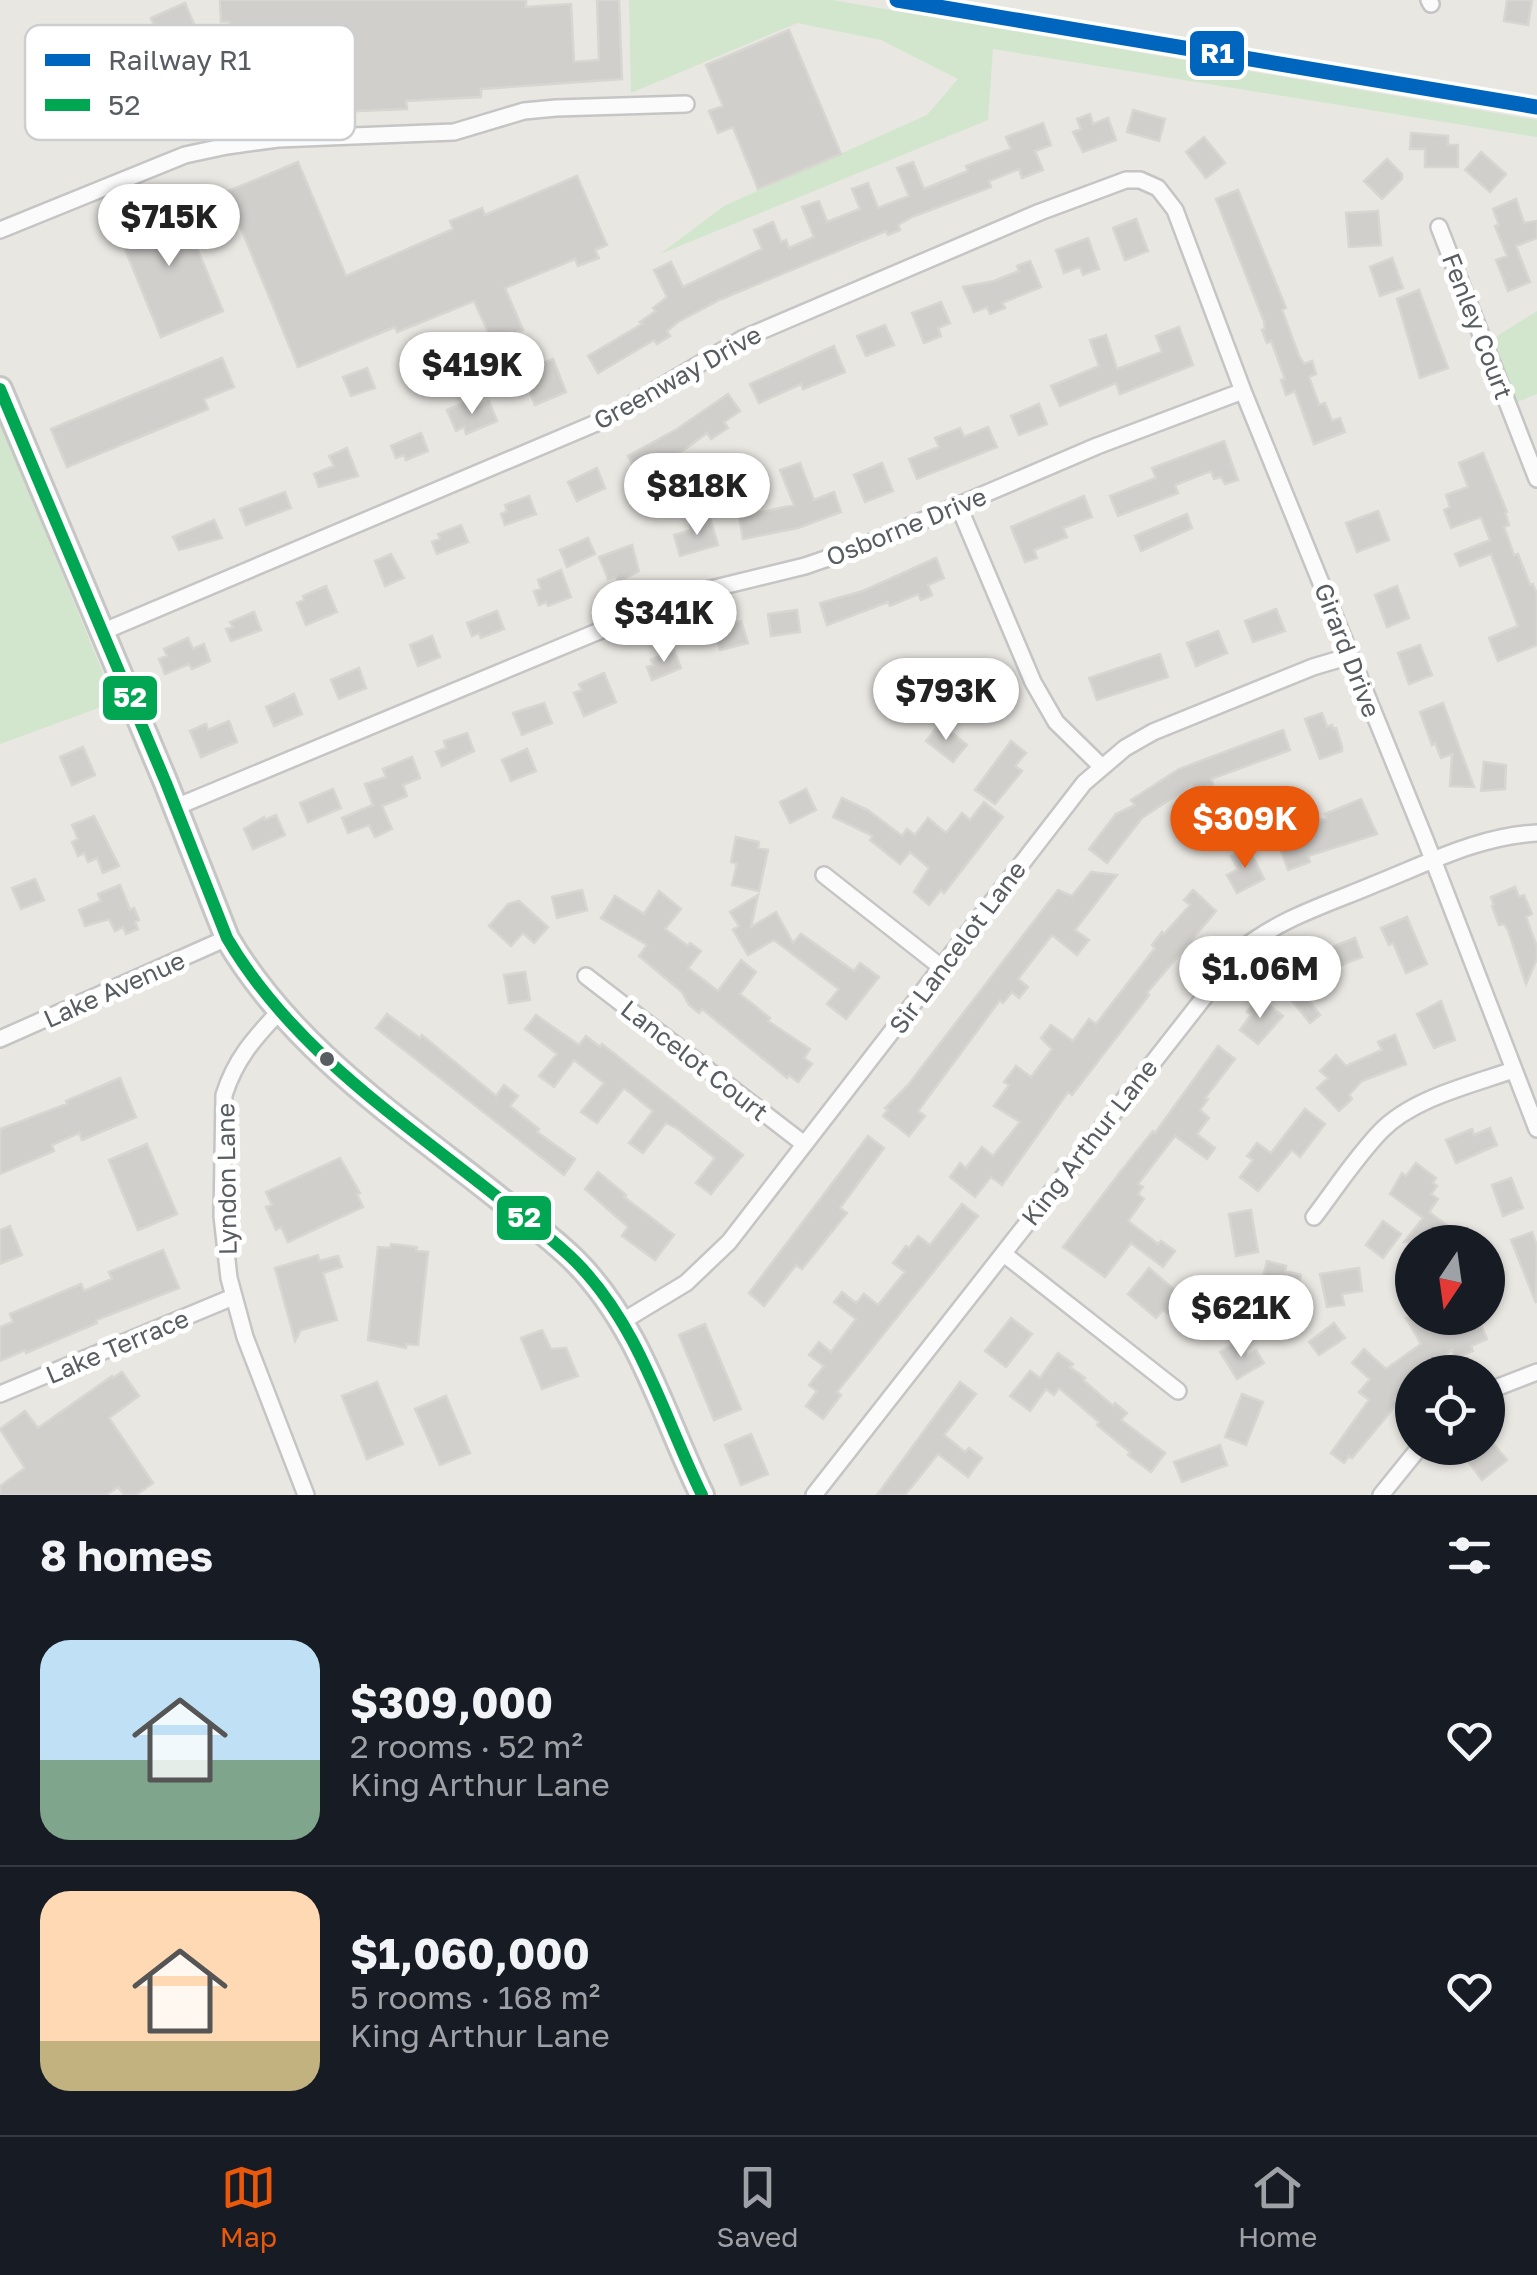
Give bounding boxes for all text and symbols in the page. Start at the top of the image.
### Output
legend [25,25,355,140]
line badge: R1 [1188,29,1246,78]
text: R1 [1200,36,1234,69]
text: Railway R1 [108,43,251,76]
text: 52 [108,88,140,121]
pin: $715K [99,184,239,269]
text: $715K [120,197,218,235]
street label: Fenley Court [1436,249,1520,403]
street label: Greenway Drive [588,318,766,436]
pin: $419K [402,332,542,417]
text: $419K [421,345,523,383]
pin: $818K [627,453,767,538]
text: $818K [646,466,748,504]
street label: Osborne Drive [821,480,991,572]
street label: Girard Drive [1308,579,1388,721]
pin: $341K [594,580,734,665]
text: $341K [614,593,714,631]
pin: $793K [876,658,1016,743]
text: $793K [895,671,997,709]
line badge: 52 [101,674,159,722]
text: 52 [113,680,147,713]
pin: $309K [1175,786,1315,871]
text: $309K [1192,799,1298,837]
street label: Sir Lancelot Lane [882,854,1032,1040]
pin: $1.06M [1179,936,1341,1021]
street label: Lake Avenue [39,944,189,1034]
text: $1.06M [1201,949,1319,987]
street label: Lancelot Court [615,993,775,1127]
unlabelled marker [317,1049,337,1069]
street label: King Arthur Lane [1014,1052,1164,1232]
street label: Lyndon Lane [209,1103,243,1255]
line badge: 52 [495,1194,553,1242]
text: 52 [507,1200,541,1233]
north arrow [1395,1225,1505,1335]
map controls [1395,1225,1505,1465]
pin: $621K [1171,1275,1311,1360]
text: $621K [1191,1288,1291,1326]
street label: Lake Terrace [41,1302,193,1390]
button: locate [1395,1355,1505,1465]
icon: filters [1442,1528,1497,1583]
text: 8 homes [40,1530,213,1580]
text: $309,000 [350,1677,553,1727]
icon: home [120,1680,240,1800]
icon: heart [1442,1713,1497,1768]
text: 2 rooms · 52 m² [350,1727,583,1765]
text: King Arthur Lane [350,1765,610,1803]
text: $1,060,000 [350,1928,590,1978]
icon: home [120,1931,240,2051]
icon: heart [1442,1964,1497,2019]
text: 5 rooms · 168 m² [350,1978,600,2016]
text: King Arthur Lane [350,2016,610,2054]
tab: Map [220,2160,277,2253]
tab: Saved [717,2160,798,2253]
tab: Home [1238,2160,1317,2253]

